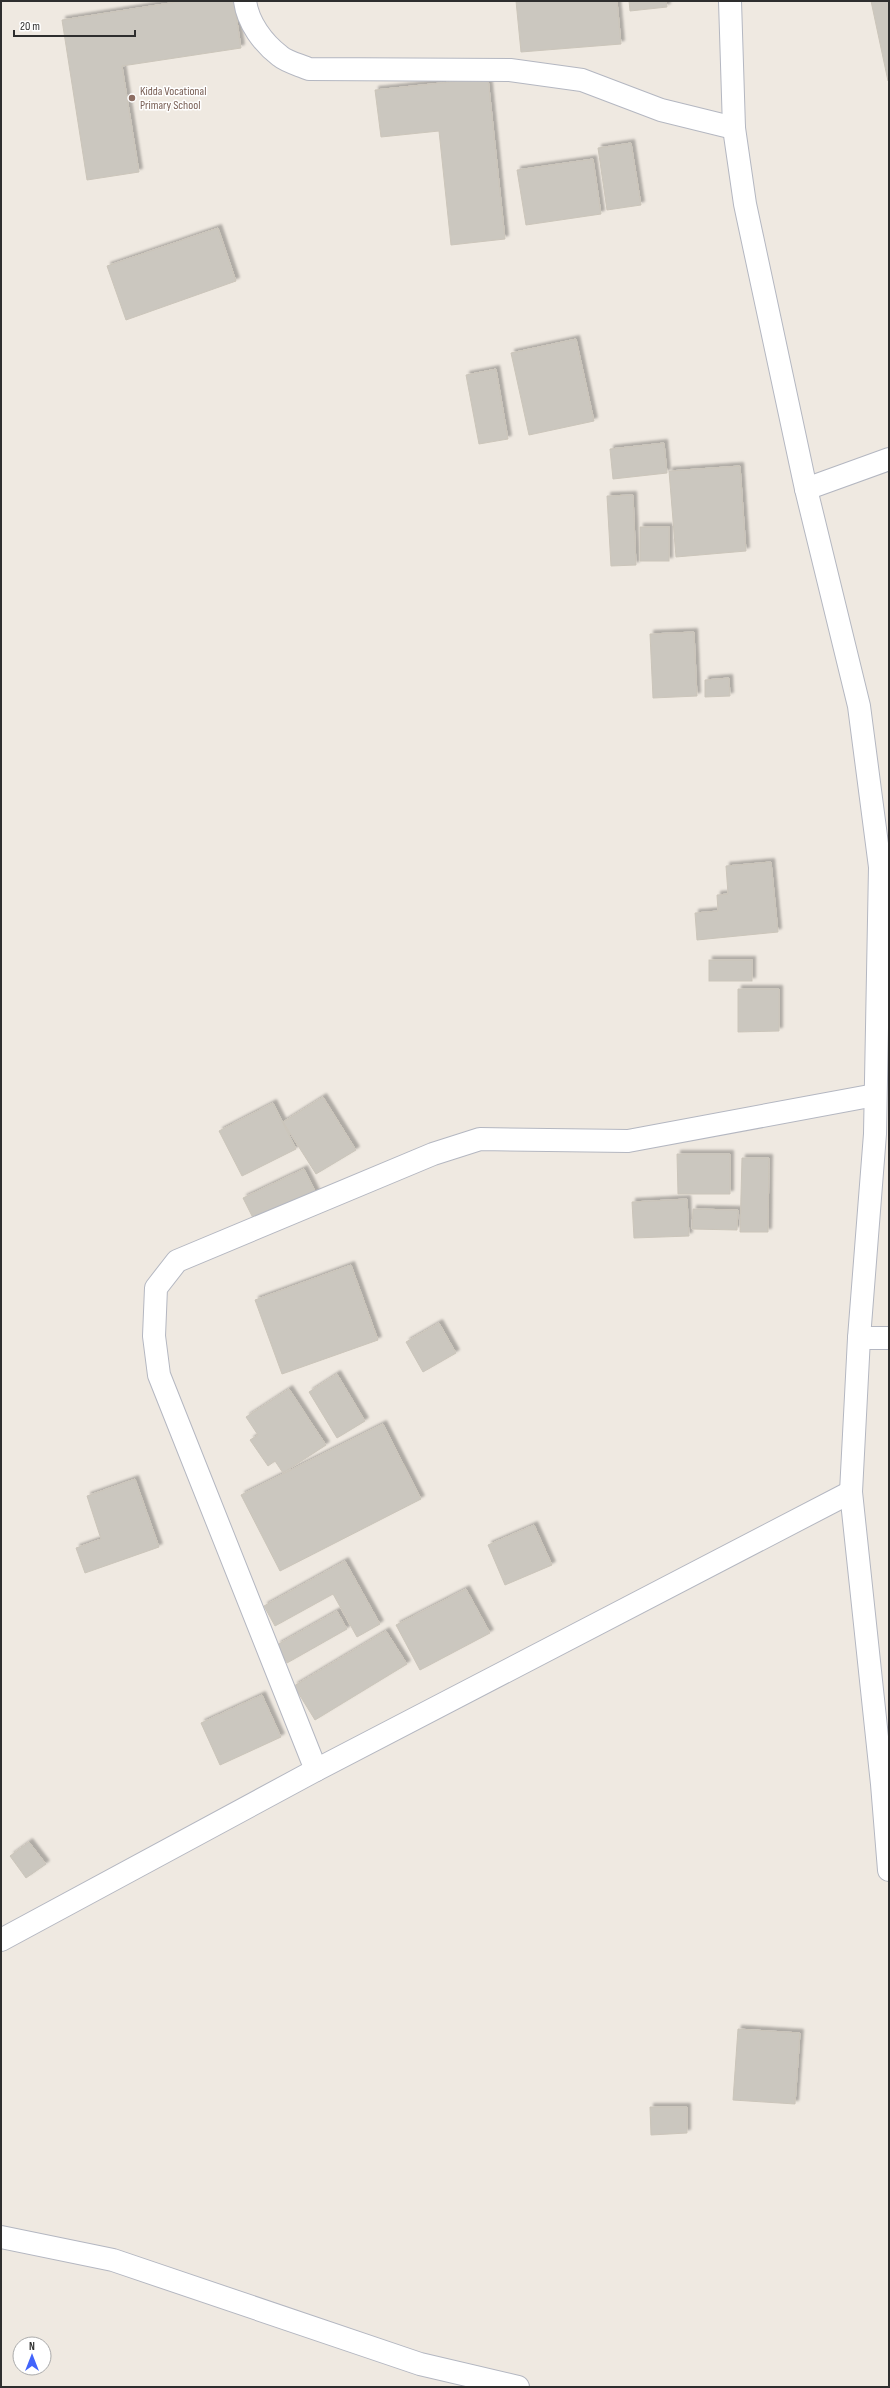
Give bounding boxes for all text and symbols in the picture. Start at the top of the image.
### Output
scale bar [14,12,135,38]
text: 20 m [20,19,40,34]
place label: Kidda Vocational Primary School [140,84,206,113]
marker: Kidda Vocational Primary School [127,93,137,103]
north arrow [12,2336,52,2376]
text: N [29,2340,35,2353]

